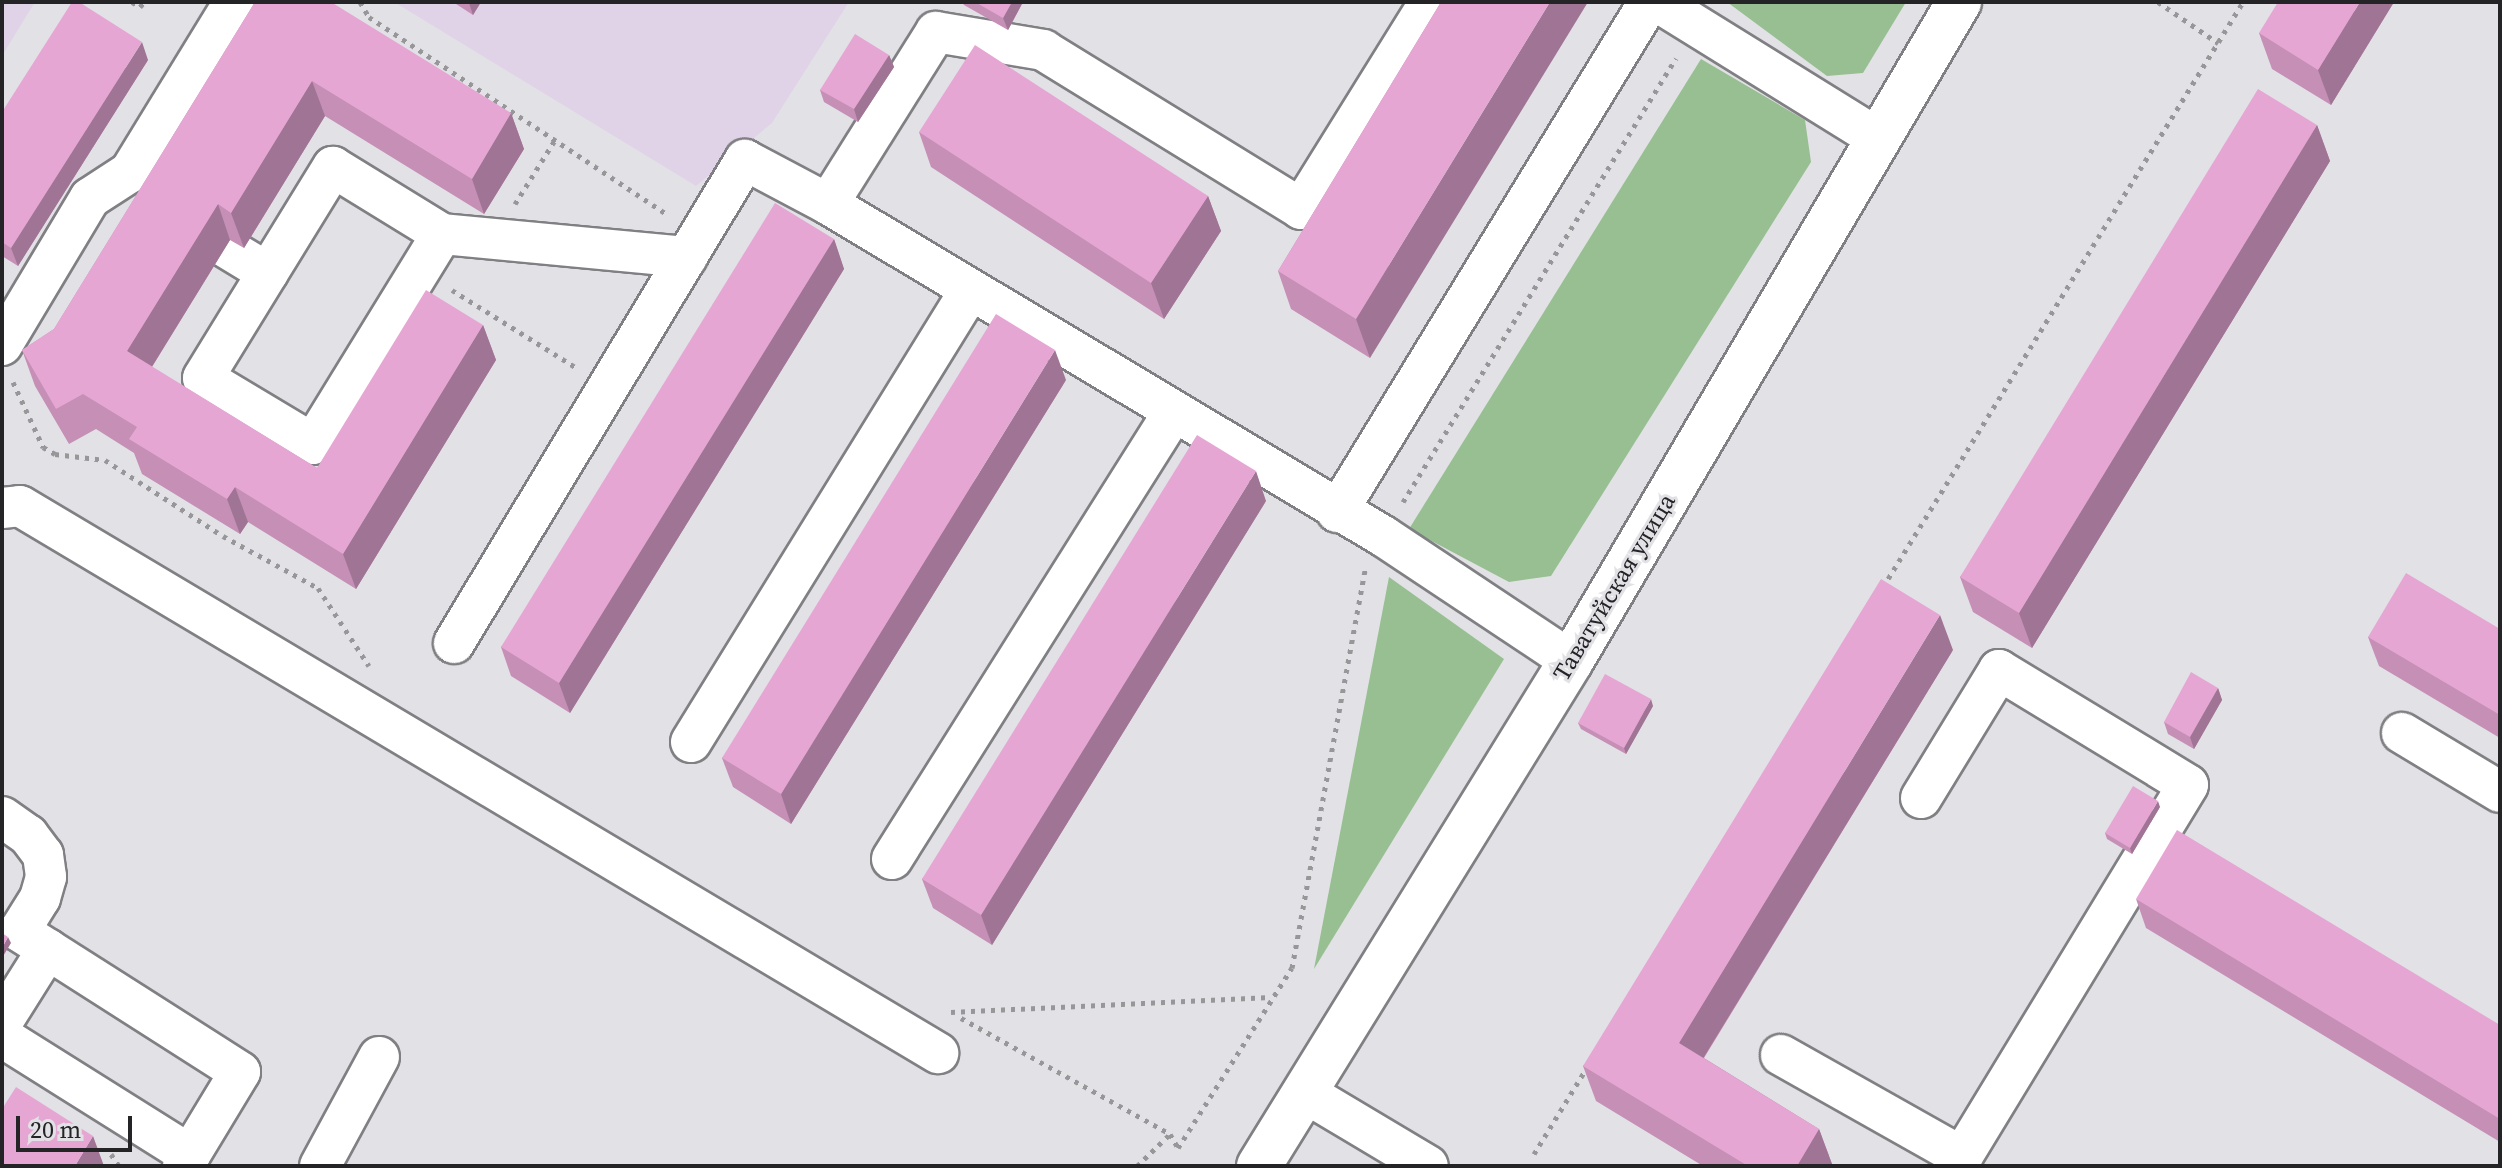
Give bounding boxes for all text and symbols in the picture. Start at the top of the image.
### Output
street label: Таватуйская улица [1547,488,1681,686]
scale bar [20,1100,136,1150]
text: 20 m [30,1113,81,1146]

